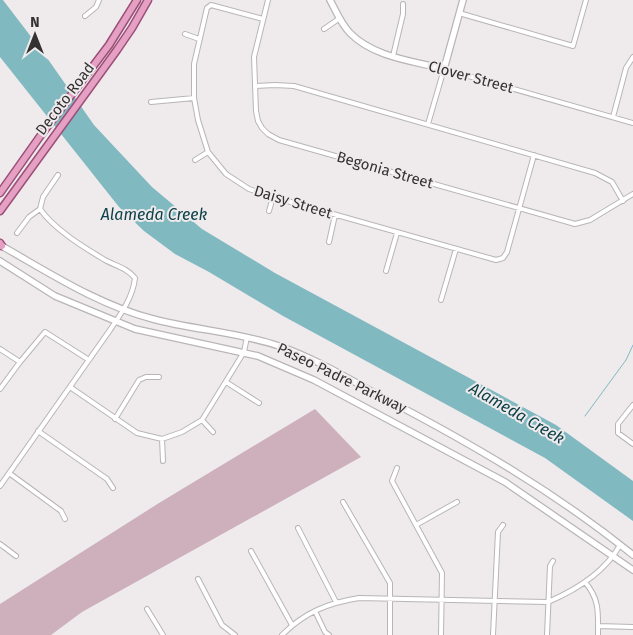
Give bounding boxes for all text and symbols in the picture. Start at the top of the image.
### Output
north arrow [10,10,60,60]
text: N [30,14,40,31]
street label: Clover Street [427,57,516,97]
street label: Decoto Road [32,59,98,139]
street label: Begonia Street [335,148,436,193]
street label: Daisy Street [252,182,335,223]
water label: Alameda Creek [100,205,208,224]
street label: Paseo Padre Parkway [274,339,410,417]
water label: Alameda Creek [465,378,568,448]

